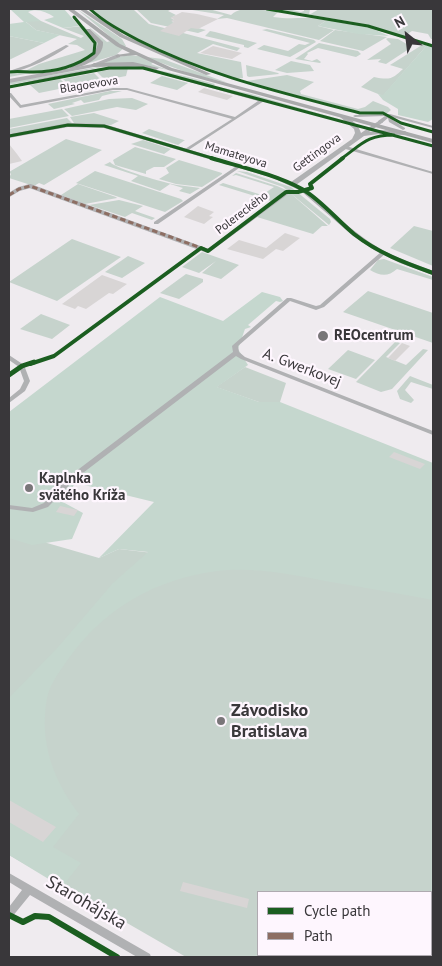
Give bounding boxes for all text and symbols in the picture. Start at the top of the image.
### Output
north arrow [382,10,432,60]
text: N [391,12,408,32]
street label: Blagoevova [59,73,119,97]
street label: Gettingova [290,131,344,175]
street label: Mamateyova [203,139,269,171]
street label: Polereckého [213,188,271,238]
place label: REOcentrum [334,327,414,345]
marker: REOcentrum [316,329,330,343]
street label: A. Gwerkovej [260,345,344,391]
place label: Kaplnka svätého Kríža [39,470,125,505]
marker: Kaplnka svätého Kríža [23,482,35,494]
place label: Závodisko Bratislava [231,700,308,742]
marker: Závodisko Bratislava [215,715,227,727]
street label: Starohájska [42,871,130,935]
legend [257,891,432,956]
text: Cycle path [304,901,370,920]
text: Path [304,926,333,945]

